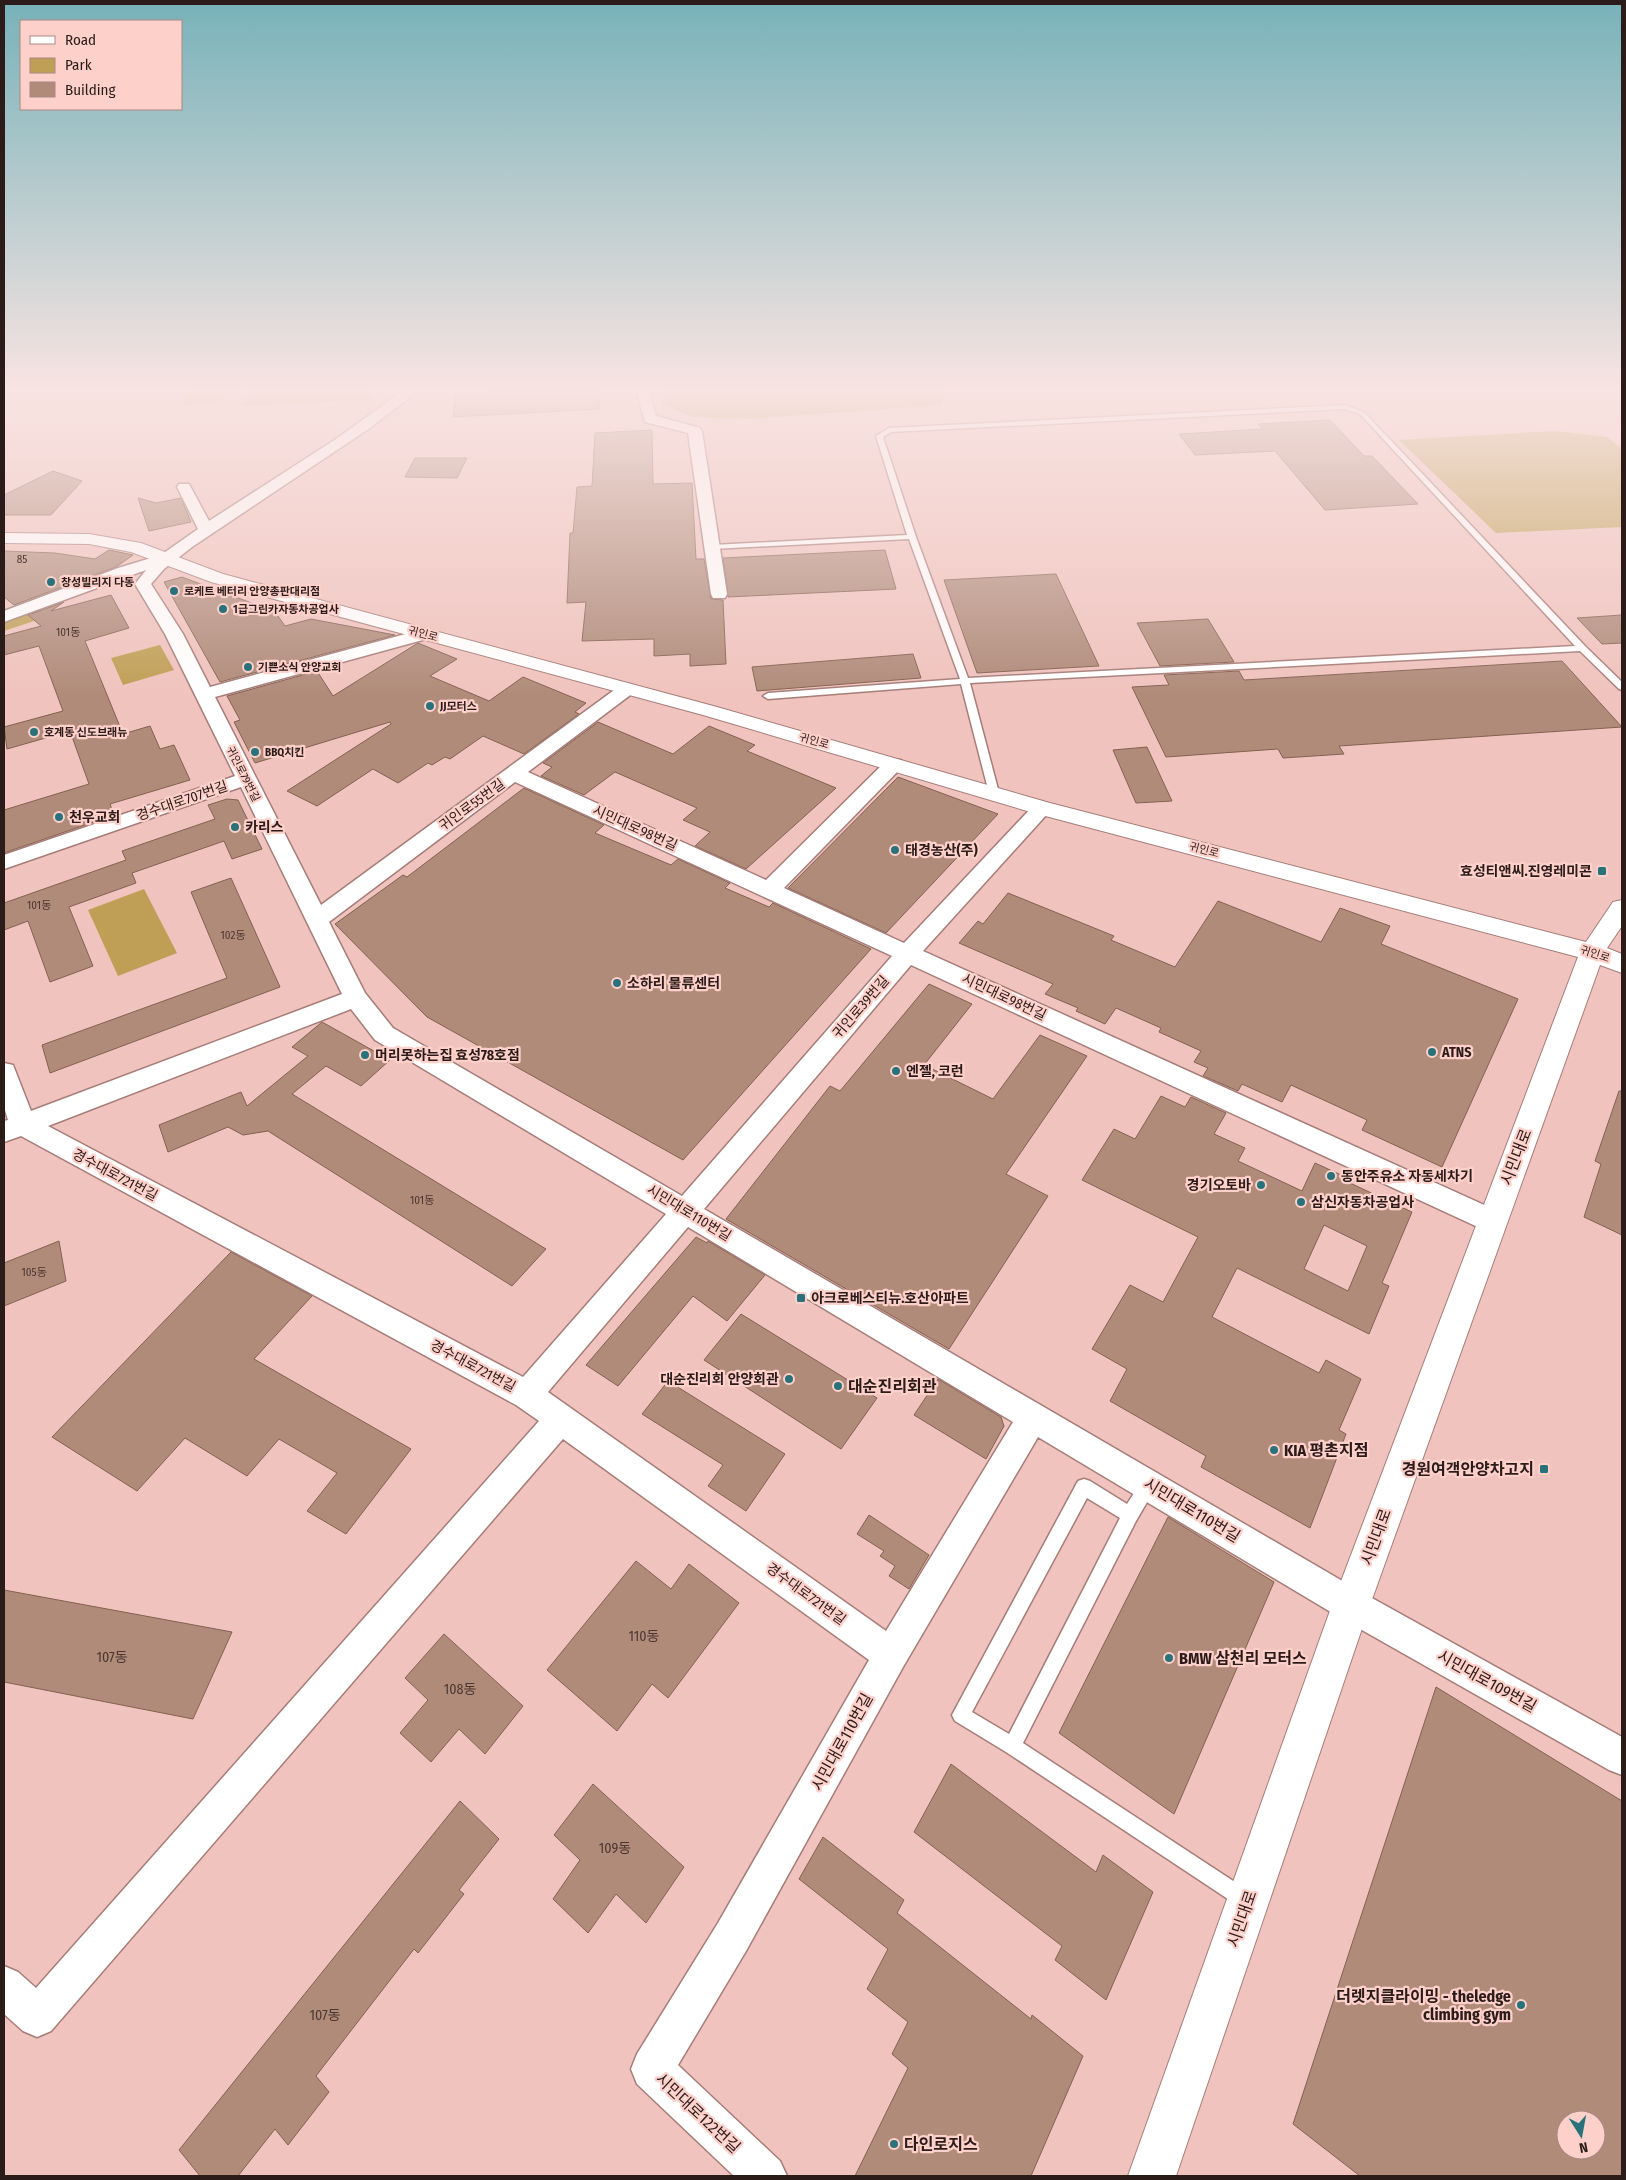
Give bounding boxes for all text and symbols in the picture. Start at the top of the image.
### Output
legend [20,20,182,110]
text: Road [65,31,96,49]
text: Park [65,56,92,74]
text: Building [65,81,116,99]
house number: 85 [17,553,27,566]
marker: 창성빌리지 다동 [45,576,57,588]
place label: 창성빌리지 다동 [61,576,134,589]
marker: 로케트 베터리 안양총판대리점 [168,585,180,597]
place label: 로케트 베터리 안양총판대리점 [184,585,320,598]
marker: 1급그린카자동차공업사 [217,603,229,615]
place label: 1급그린카자동차공업사 [233,603,339,616]
street label: 귀인로 [407,624,439,644]
house number: 101동 [56,626,80,639]
marker: 기쁜소식 안양교회 [242,661,254,673]
place label: 기쁜소식 안양교회 [258,661,341,674]
marker: JJ모터스 [424,700,436,712]
place label: JJ모터스 [439,700,477,713]
marker: 호계동 신도브래뉴 [28,726,40,738]
place label: 호계동 신도브래뉴 [44,726,127,739]
street label: 귀인로 [798,731,830,751]
street label: 귀인로79번길 [224,744,262,804]
marker: BBQ치킨 [249,746,261,758]
place label: BBQ치킨 [265,746,304,759]
street label: 귀인로55번길 [436,775,508,835]
street label: 경수대로707번길 [134,777,230,825]
street label: 시민대로98번길 [590,802,680,854]
place label: 천우교회 [69,809,121,826]
marker: 천우교회 [53,811,65,823]
place label: 카리스 [245,819,284,836]
marker: 카리스 [229,821,241,833]
street label: 귀인로 [1188,840,1220,860]
place label: 태경농산(주) [905,842,978,859]
marker: 태경농산(주) [889,844,901,856]
place label: 효성티앤씨.진영레미콘 [1460,863,1592,880]
marker: 효성티앤씨.진영레미콘 [1596,865,1608,877]
house number: 101동 [27,899,51,912]
house number: 102동 [221,929,245,942]
street label: 귀인로 [1579,943,1611,965]
street label: 시민대로98번길 [959,970,1049,1024]
street label: 귀인로39번길 [829,972,893,1042]
place label: 소하리 물류센터 [627,975,720,992]
marker: 소하리 물류센터 [611,977,623,989]
place label: ATNS [1441,1044,1471,1061]
marker: ATNS [1426,1046,1438,1058]
place label: 머리못하는집 효성78호점 [375,1047,520,1064]
marker: 머리못하는집 효성78호점 [359,1049,371,1061]
place label: 엔젤, 코런 [906,1063,964,1080]
marker: 엔젤, 코런 [890,1065,902,1077]
street label: 시민대로 [1497,1126,1536,1188]
street label: 경수대로721번길 [69,1145,161,1205]
place label: 동안주유소 자동세차기 [1341,1168,1473,1185]
marker: 동안주유소 자동세차기 [1325,1170,1337,1182]
place label: 경기오토바 [1187,1177,1251,1194]
marker: 경기오토바 [1255,1179,1267,1191]
street label: 시민대로110번길 [644,1181,734,1245]
house number: 101동 [410,1194,434,1207]
place label: 삼신자동차공업사 [1311,1194,1414,1211]
marker: 삼신자동차공업사 [1295,1196,1307,1208]
house number: 105동 [21,1266,47,1279]
place label: 아크로베스티뉴.호산아파트 [811,1290,969,1307]
marker: 아크로베스티뉴.호산아파트 [795,1292,807,1304]
street label: 경수대로721번길 [427,1336,519,1396]
place label: 대순진리회 안양회관 [660,1371,779,1388]
marker: 대순진리회 안양회관 [783,1373,795,1385]
place label: 대순진리회관 [848,1377,937,1396]
marker: 대순진리회관 [832,1380,844,1392]
place label: KIA 평촌지점 [1284,1441,1369,1460]
marker: KIA 평촌지점 [1268,1444,1280,1456]
place label: 경원여객안양차고지 [1402,1460,1534,1479]
marker: 경원여객안양차고지 [1538,1463,1550,1475]
street label: 시민대로110번길 [1140,1474,1244,1546]
street label: 시민대로 [1357,1506,1395,1568]
street label: 경수대로721번길 [763,1559,849,1629]
house number: 110동 [629,1628,660,1645]
street label: 시민대로109번길 [1434,1646,1540,1716]
house number: 107동 [96,1649,128,1666]
place label: BMW 삼천리 모터스 [1179,1649,1307,1668]
marker: BMW 삼천리 모터스 [1163,1652,1175,1664]
house number: 108동 [444,1681,476,1698]
street label: 시민대로110번길 [807,1690,877,1794]
house number: 109동 [599,1840,631,1857]
street label: 시민대로 [1223,1888,1261,1950]
place label: 더렛지클라이밍 - theledge climbing gym [1336,1987,1511,2024]
marker: 더렛지클라이밍 - theledge climbing gym [1515,1999,1527,2011]
house number: 107동 [309,2007,341,2024]
street label: 시민대로122번길 [652,2069,744,2157]
north arrow [1556,2110,1606,2160]
place label: 다인로지스 [904,2135,978,2154]
marker: 다인로지스 [888,2138,900,2150]
text: N [1578,2138,1589,2156]

